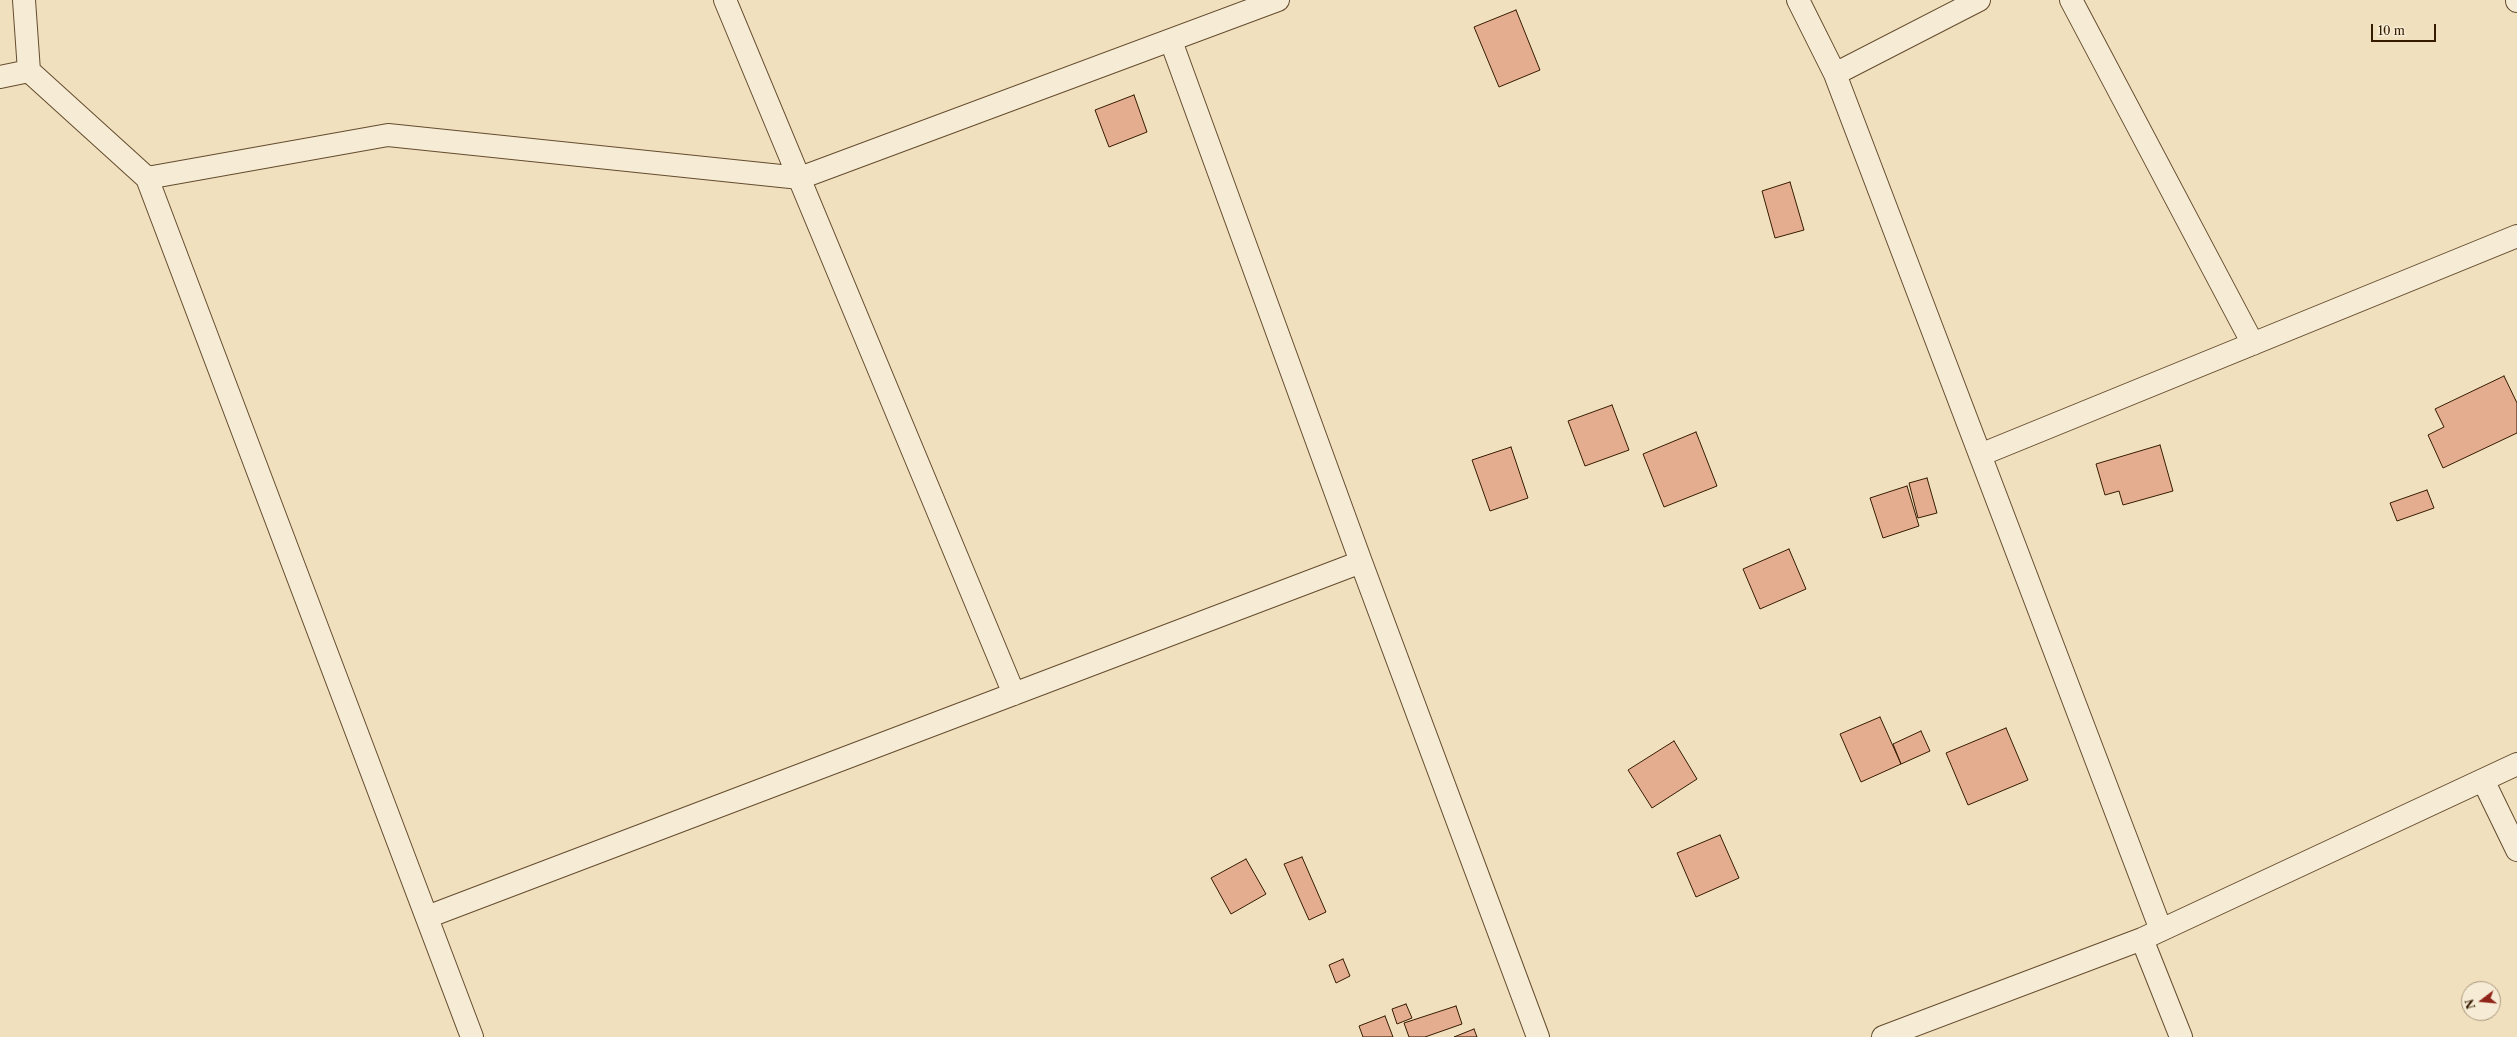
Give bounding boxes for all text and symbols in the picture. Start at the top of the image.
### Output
scale bar [2373,16,2438,42]
text: 10 m [2378,23,2405,38]
north arrow [2461,981,2501,1021]
text: N [2462,998,2478,1011]

